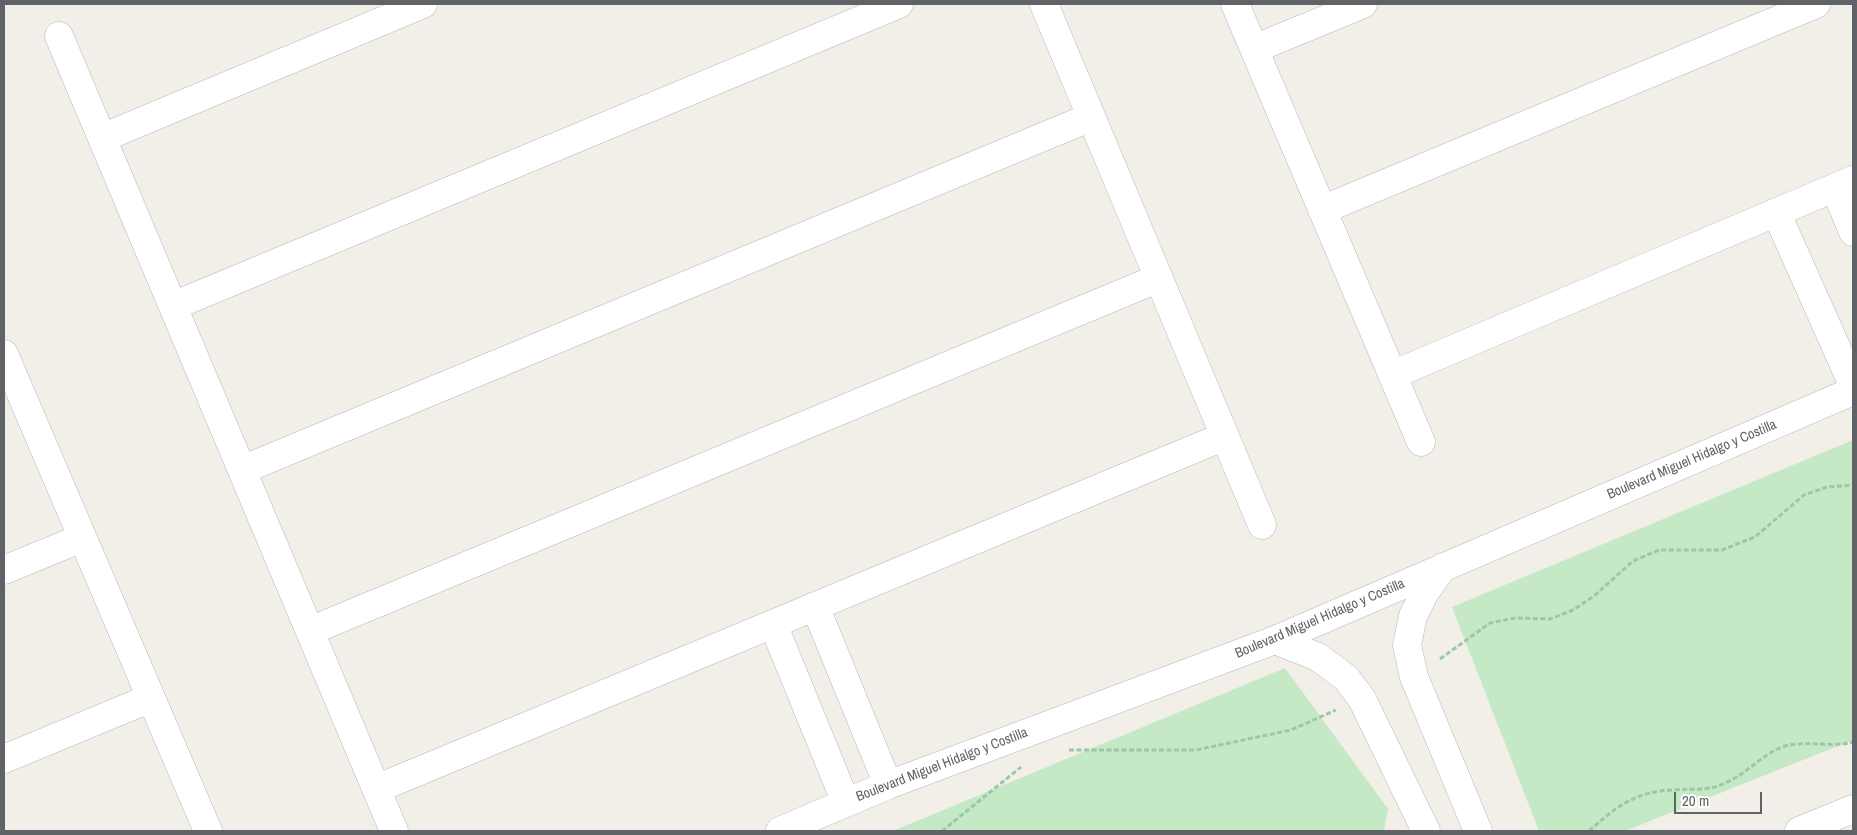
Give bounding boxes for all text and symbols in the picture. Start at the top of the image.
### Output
street label: Boulevard Miguel Hidalgo y Costilla [1605,417,1779,503]
street label: Boulevard Miguel Hidalgo y Costilla [1233,576,1407,662]
street label: Boulevard Miguel Hidalgo y Costilla [854,724,1030,806]
scale bar [1677,782,1764,814]
text: 20 m [1682,790,1709,811]

